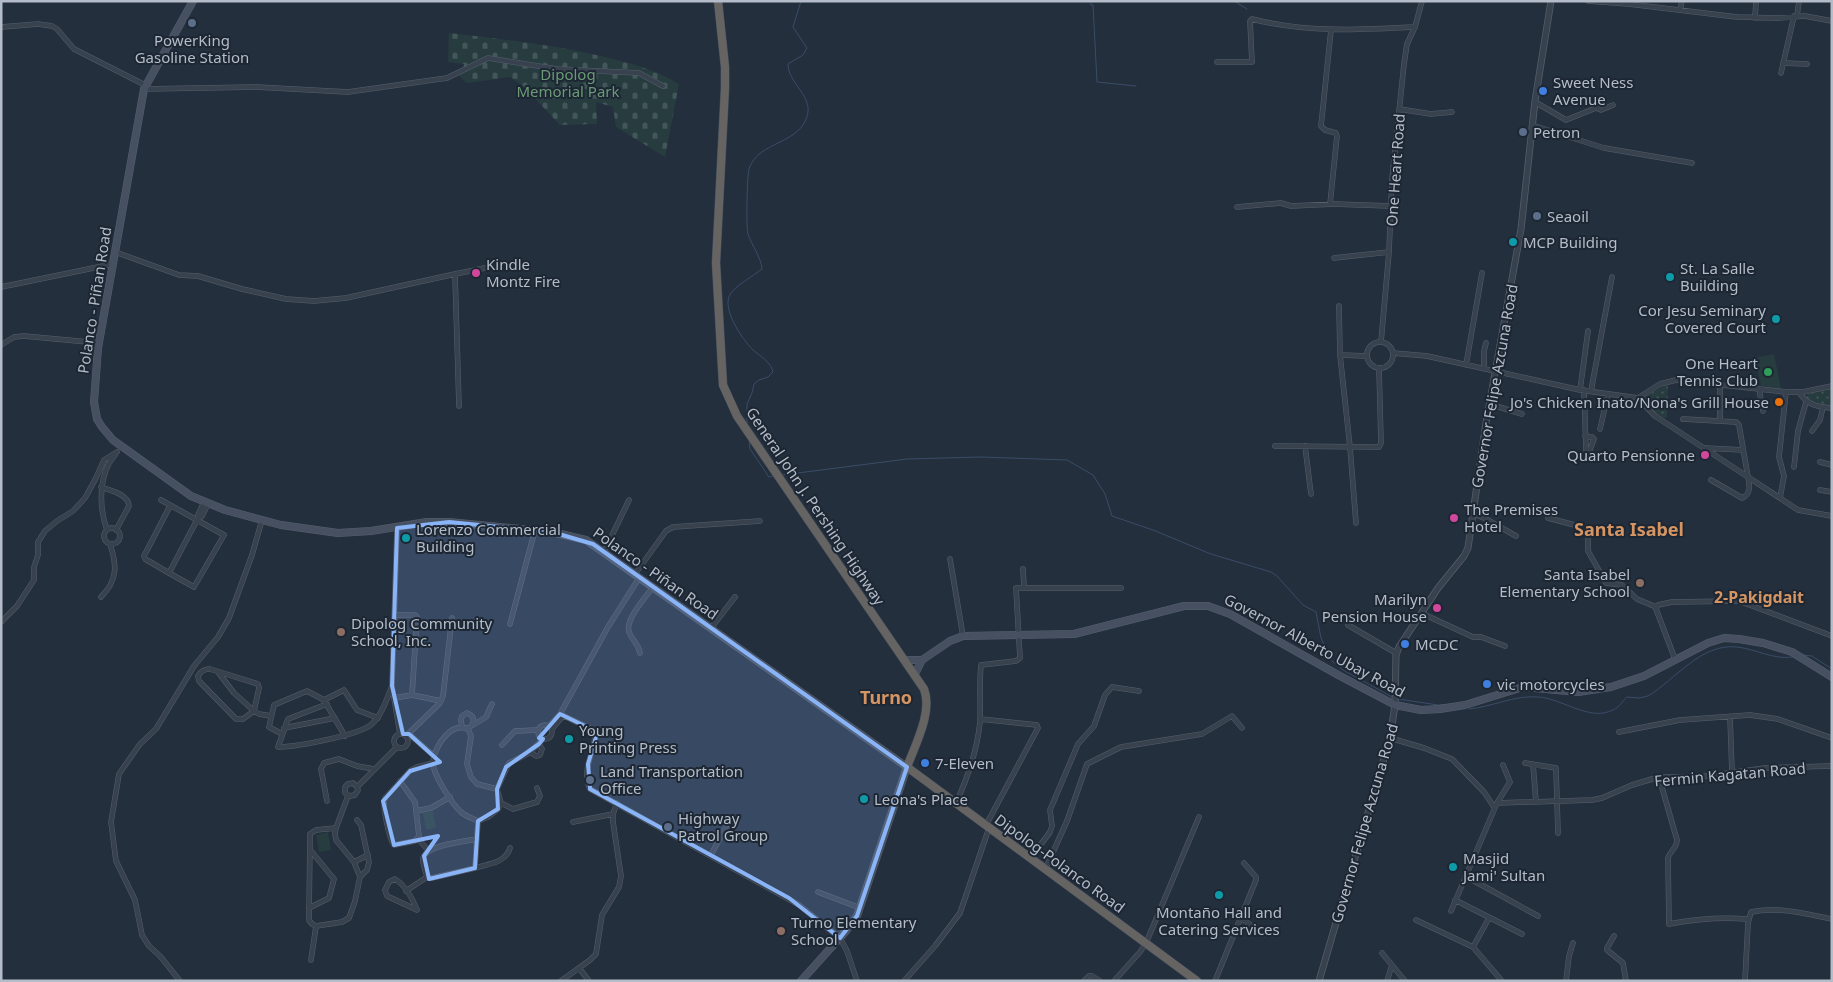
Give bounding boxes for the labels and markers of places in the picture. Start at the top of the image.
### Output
marker: PowerKing Gasoline Station [186,17,198,29]
place label: PowerKing Gasoline Station [135,30,249,67]
place label: Sweet Ness Avenue [1553,72,1634,109]
marker: Sweet Ness Avenue [1537,85,1549,97]
place label: Petron [1533,122,1580,142]
marker: Petron [1517,126,1529,138]
place label: Seaoil [1547,206,1589,226]
marker: Seaoil [1531,210,1543,222]
place label: MCP Building [1523,232,1617,252]
marker: MCP Building [1507,236,1519,248]
place label: Kindle Montz Fire [486,254,560,291]
place label: St. La Salle Building [1680,258,1755,295]
marker: Kindle Montz Fire [470,267,482,279]
marker: St. La Salle Building [1664,271,1676,283]
place label: Cor Jesu Seminary Covered Court [1638,300,1767,337]
marker: Cor Jesu Seminary Covered Court [1770,313,1782,325]
place label: One Heart Tennis Club [1677,353,1759,390]
marker: One Heart Tennis Club [1762,366,1774,378]
place label: Jo's Chicken Inato/Nona's Grill House [1508,392,1769,412]
marker: Jo's Chicken Inato/Nona's Grill House [1773,396,1785,408]
place label: Quarto Pensionne [1567,445,1695,465]
marker: Quarto Pensionne [1699,449,1711,461]
place label: The Premises Hotel [1464,499,1558,536]
marker: The Premises Hotel [1448,512,1460,524]
place label: Lorenzo Commercial Building [416,519,561,556]
marker: Lorenzo Commercial Building [400,532,412,544]
place label: Santa Isabel Elementary School [1499,564,1630,601]
marker: Santa Isabel Elementary School [1634,577,1646,589]
place label: Marilyn Pension House [1322,589,1427,626]
marker: Marilyn Pension House [1431,602,1443,614]
place label: Dipolog Community School, Inc. [351,613,493,650]
marker: Dipolog Community School, Inc. [335,626,347,638]
place label: MCDC [1415,634,1459,654]
marker: MCDC [1399,638,1411,650]
place label: vic motorcycles [1497,674,1605,694]
marker: vic motorcycles [1481,678,1493,690]
place label: Young Printing Press [579,720,677,757]
marker: Young Printing Press [563,733,575,745]
place label: 7-Eleven [935,753,994,773]
marker: 7-Eleven [919,757,931,769]
place label: Land Transportation Office [600,761,743,798]
marker: Land Transportation Office [584,774,596,786]
place label: Leona's Place [874,789,968,809]
marker: Leona's Place [858,793,870,805]
place label: Highway Patrol Group [678,808,768,845]
marker: Highway Patrol Group [662,821,674,833]
place label: Masjid Jami' Sultan [1461,848,1545,885]
marker: Masjid Jami' Sultan [1447,861,1459,873]
marker: Montaño Hall and Catering Services [1213,889,1225,901]
place label: Montaño Hall and Catering Services [1156,902,1282,939]
place label: Turno Elementary School [791,912,917,949]
marker: Turno Elementary School [775,925,787,937]

